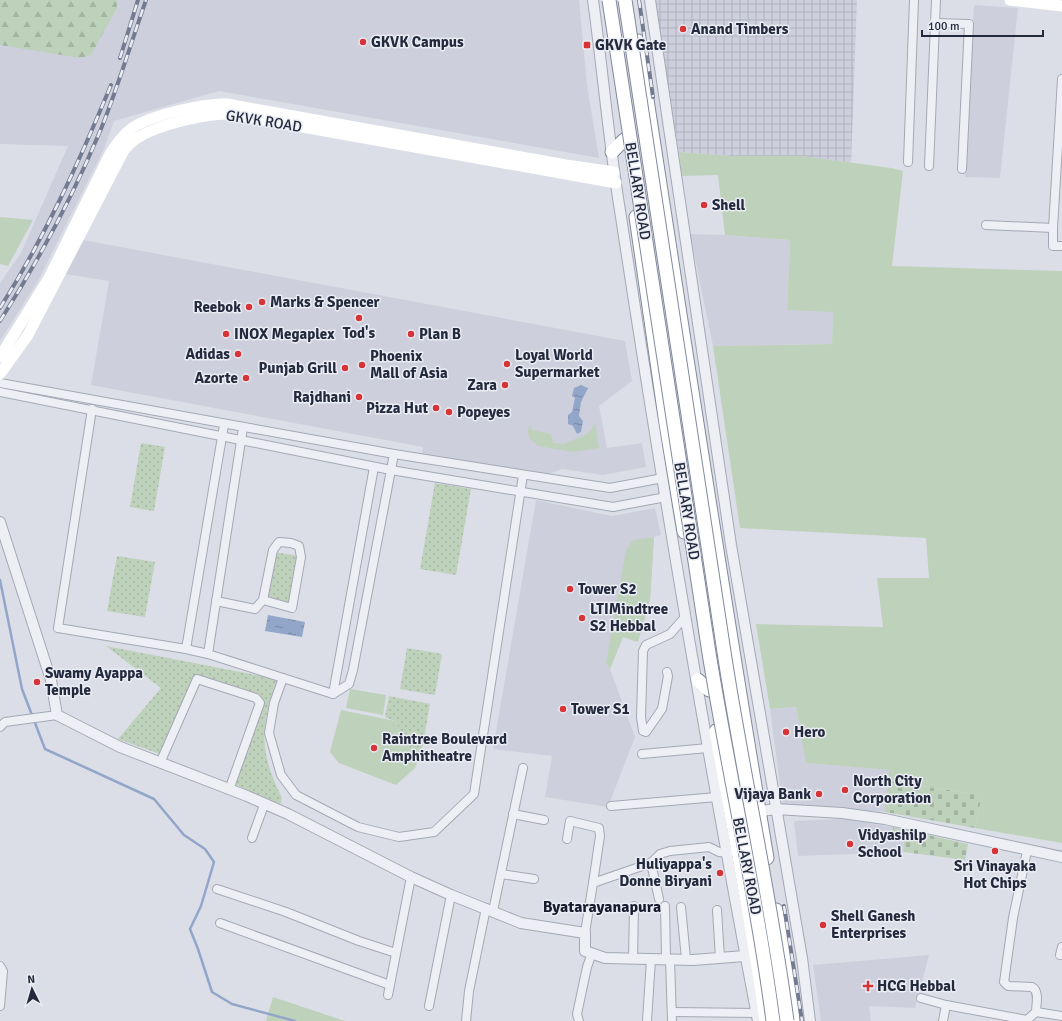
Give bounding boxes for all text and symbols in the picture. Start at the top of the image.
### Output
scale bar [922,12,1043,38]
text: 100 m [928,19,960,34]
place label: Anand Timbers [691,20,789,38]
marker: Anand Timbers [678,24,688,34]
place label: GKVK Campus [371,33,464,51]
place label: GKVK Gate [595,36,666,54]
marker: GKVK Campus [358,37,368,47]
marker: GKVK Gate [582,40,592,50]
street label: GKVK ROAD [225,106,303,136]
street label: BELLARY ROAD [621,141,655,241]
place label: Shell [712,196,745,214]
marker: Shell [699,200,709,210]
place label: Marks & Spencer [270,293,380,311]
marker: Marks & Spencer [257,297,267,307]
place label: Reebok [193,298,241,316]
marker: Reebok [244,302,254,312]
marker: Tod's [354,313,364,323]
place label: Tod's [343,324,376,342]
place label: INOX Megaplex [234,325,335,343]
place label: Plan B [419,325,461,343]
marker: INOX Megaplex [221,329,231,339]
marker: Plan B [406,329,416,339]
place label: Adidas [186,345,230,363]
place label: Loyal World Supermarket [515,346,600,381]
place label: Phoenix Mall of Asia [370,347,448,382]
marker: Adidas [233,349,243,359]
place label: Punjab Grill [259,359,337,377]
marker: Loyal World Supermarket [502,359,512,369]
marker: Phoenix Mall of Asia [357,360,367,370]
marker: Punjab Grill [340,363,350,373]
place label: Azorte [195,369,238,387]
marker: Azorte [241,373,251,383]
place label: Zara [467,376,497,394]
marker: Zara [500,380,510,390]
place label: Rajdhani [293,388,351,406]
marker: Rajdhani [354,392,364,402]
place label: Pizza Hut [366,399,428,417]
marker: Pizza Hut [431,403,441,413]
place label: Popeyes [457,403,510,421]
marker: Popeyes [444,407,454,417]
street label: BELLARY ROAD [670,461,704,561]
place label: Tower S2 [578,580,637,598]
marker: Tower S2 [565,584,575,594]
place label: LTIMindtree S2 Hebbal [590,600,668,635]
marker: LTIMindtree S2 Hebbal [577,613,587,623]
place label: Swamy Ayappa Temple [45,664,143,699]
marker: Swamy Ayappa Temple [32,677,42,687]
place label: Tower S1 [571,700,630,718]
marker: Tower S1 [558,704,568,714]
place label: Hero [794,723,825,741]
marker: Hero [781,727,791,737]
place label: Raintree Boulevard Amphitheatre [382,730,507,765]
marker: Raintree Boulevard Amphitheatre [369,743,379,753]
place label: North City Corporation [853,772,931,807]
place label: Vijaya Bank [734,785,811,803]
marker: North City Corporation [840,785,850,795]
marker: Vijaya Bank [814,789,824,799]
street label: BELLARY ROAD [729,816,765,916]
place label: Vidyashilp School [858,826,927,861]
marker: Vidyashilp School [845,839,855,849]
marker: Sri Vinayaka Hot Chips [990,846,1000,856]
place label: Huliyappa's Donne Biryani [619,855,712,890]
place label: Sri Vinayaka Hot Chips [954,857,1036,892]
marker: Huliyappa's Donne Biryani [715,868,725,878]
district label: Byatarayanapura [543,897,661,917]
place label: Shell Ganesh Enterprises [831,907,915,942]
marker: Shell Ganesh Enterprises [818,920,828,930]
north arrow [12,969,52,1009]
text: N [27,973,36,986]
place label: HCG Hebbal [877,977,956,995]
marker: HCG Hebbal [862,980,874,992]

